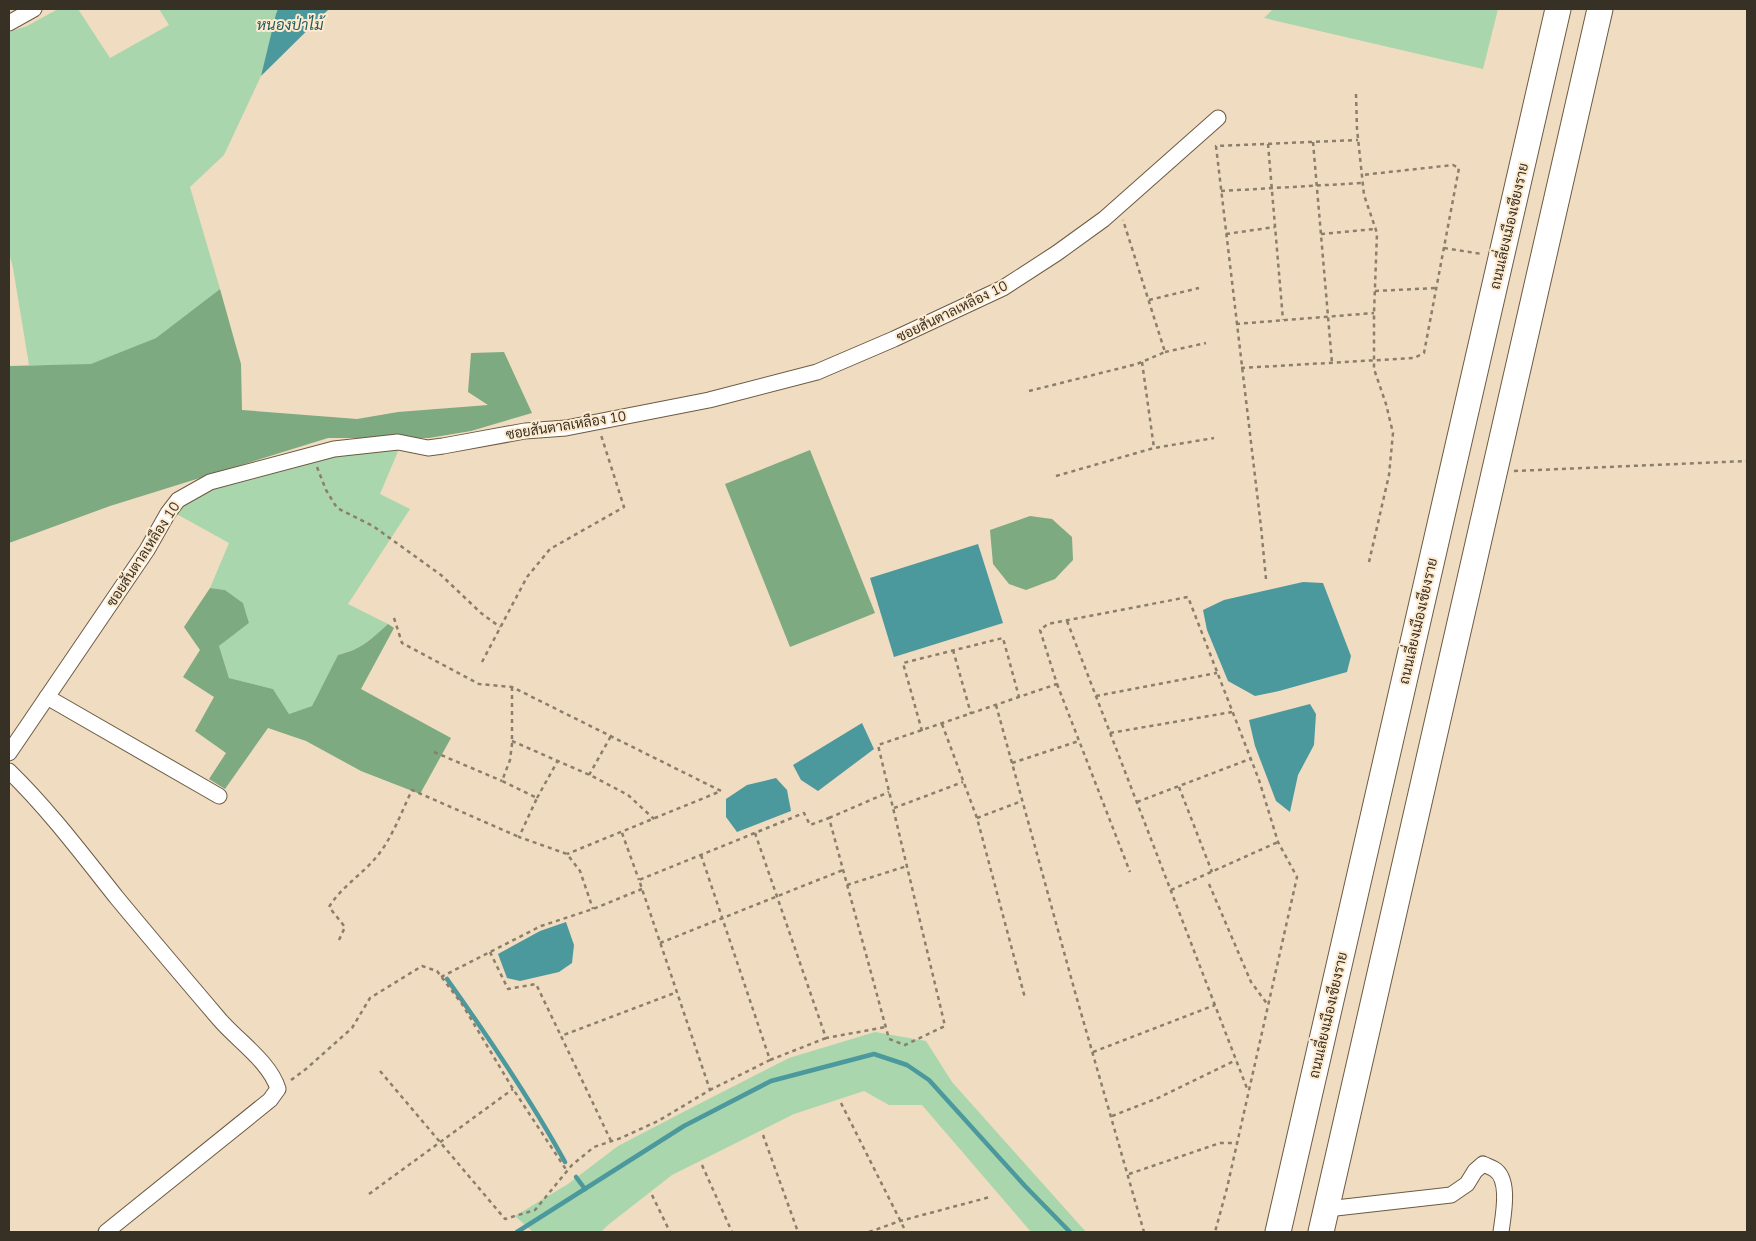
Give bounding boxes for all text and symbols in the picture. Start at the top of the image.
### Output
water label: หนองป่าไม้ [257,15,326,35]
street label: ถนนเลี่ยงเมืองเชียงราย [1483,160,1533,291]
street label: ซอยสันตาลเหลือง 10 [893,276,1011,347]
street label: ซอยสันตาลเหลือง 10 [505,407,628,444]
street label: ซอยสันตาลเหลือง 10 [102,498,185,610]
street label: ถนนเลี่ยงเมืองเชียงราย [1392,555,1442,686]
street label: ถนนเลี่ยงเมืองเชียงราย [1302,949,1352,1080]

